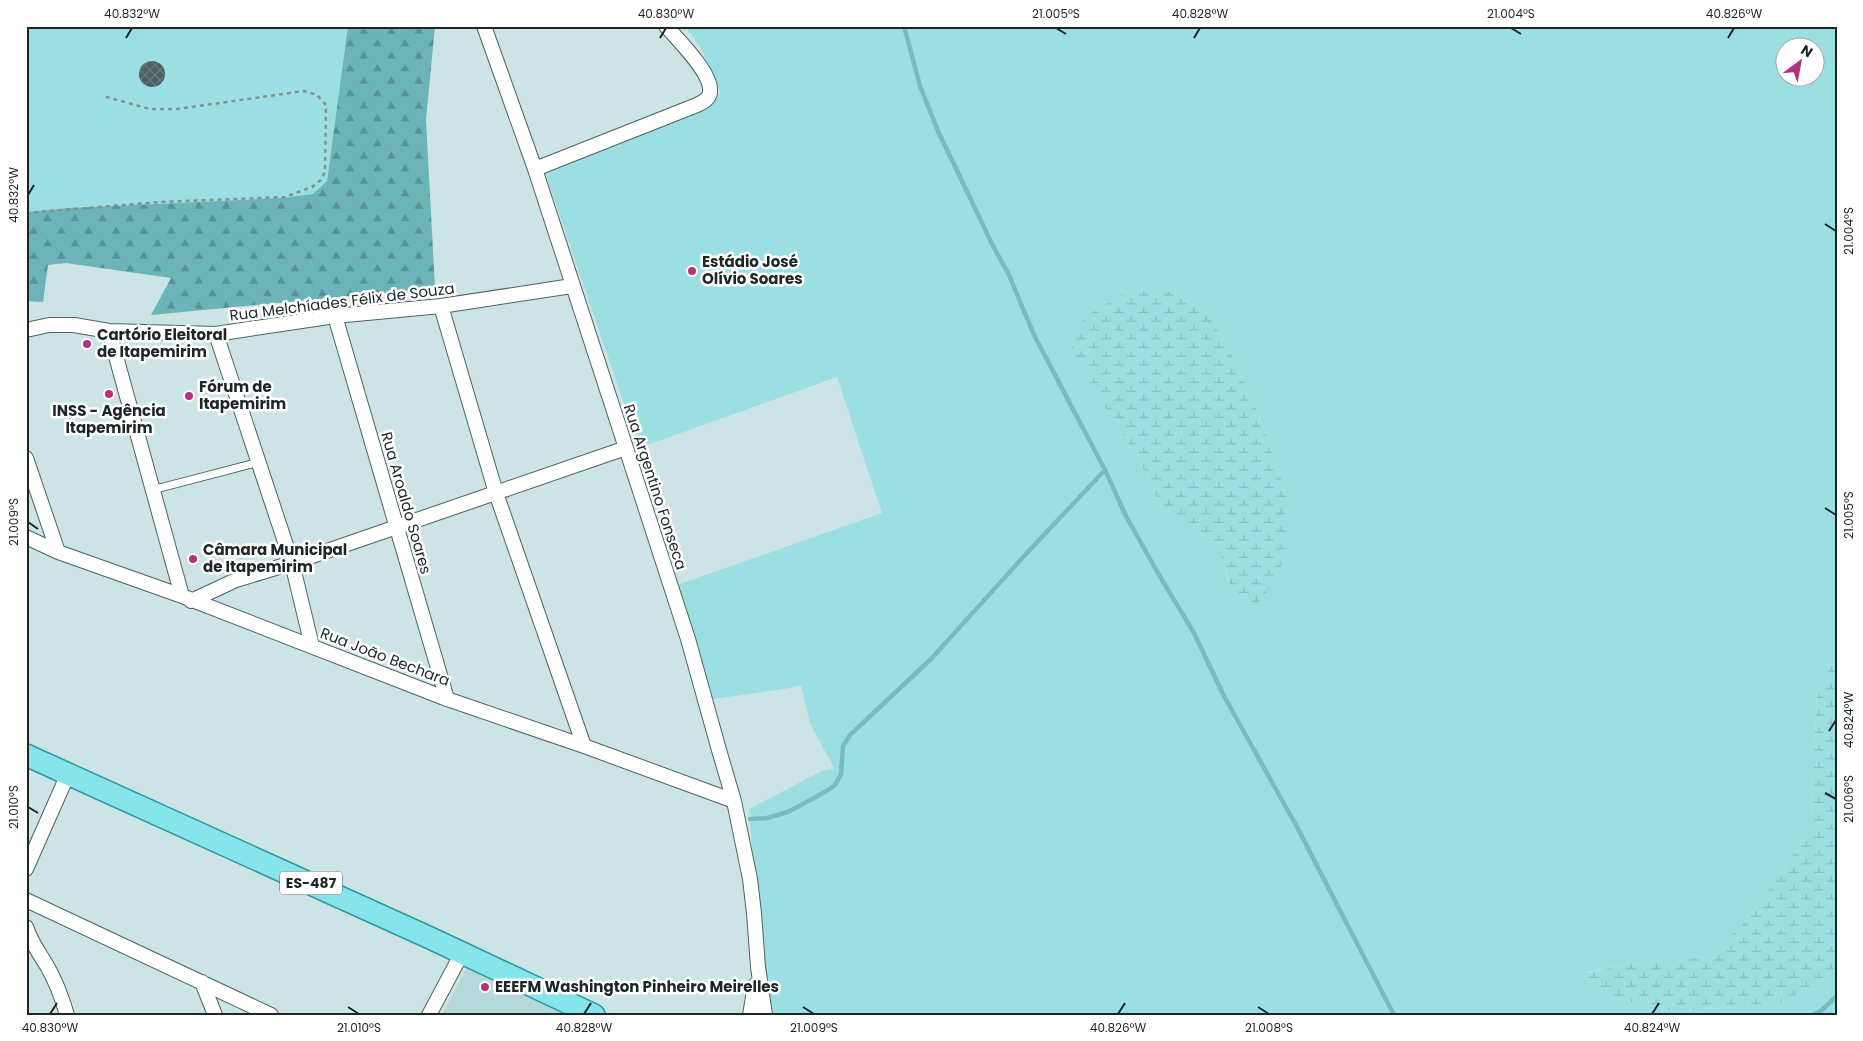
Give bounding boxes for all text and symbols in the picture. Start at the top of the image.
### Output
text: 40.832°W [104,5,160,22]
text: 40.830°W [638,5,694,22]
text: 21.005°S [1032,5,1080,22]
text: 40.828°W [1172,5,1228,22]
text: 21.004°S [1487,5,1535,22]
text: 40.826°W [1706,5,1762,22]
north arrow [1776,38,1826,88]
text: N [1797,40,1817,62]
text: 40.832°W [5,167,22,223]
text: 21.004°S [1840,207,1857,255]
place label: Estádio José Olívio Soares [702,251,803,289]
marker: Estádio José Olívio Soares [686,265,698,277]
street label: Rua Melchíades Félix de Souza [228,277,456,326]
place label: Cartório Eleitoral de Itapemirim [97,324,227,362]
marker: Cartório Eleitoral de Itapemirim [81,338,93,350]
place label: Fórum de Itapemirim [199,376,286,414]
marker: INSS - Agência Itapemirim [103,388,115,400]
marker: Fórum de Itapemirim [183,390,195,402]
place label: INSS - Agência Itapemirim [52,400,166,438]
street label: Rua Argentino Fonseca [619,401,692,572]
street label: Rua Aroaldo Soares [376,429,437,577]
text: 21.005°S [1840,491,1857,539]
text: 21.009°S [5,498,22,546]
place label: Câmara Municipal de Itapemirim [203,539,347,577]
marker: Câmara Municipal de Itapemirim [187,553,199,565]
street label: Rua João Bechara [317,622,453,691]
text: 40.824°W [1840,692,1857,748]
text: 21.006°S [1840,775,1857,823]
text: 21.010°S [5,785,22,829]
road number: ES-487 [280,871,342,894]
place label: EEEFM Washington Pinheiro Meirelles [495,976,779,997]
marker: EEEFM Washington Pinheiro Meirelles [479,981,491,993]
text: 40.830°W [22,1019,78,1036]
text: 21.010°S [337,1019,381,1036]
text: 40.828°W [556,1019,612,1036]
text: 21.009°S [790,1019,838,1036]
text: 40.826°W [1090,1019,1146,1036]
text: 21.008°S [1245,1019,1293,1036]
text: 40.824°W [1624,1019,1680,1036]

